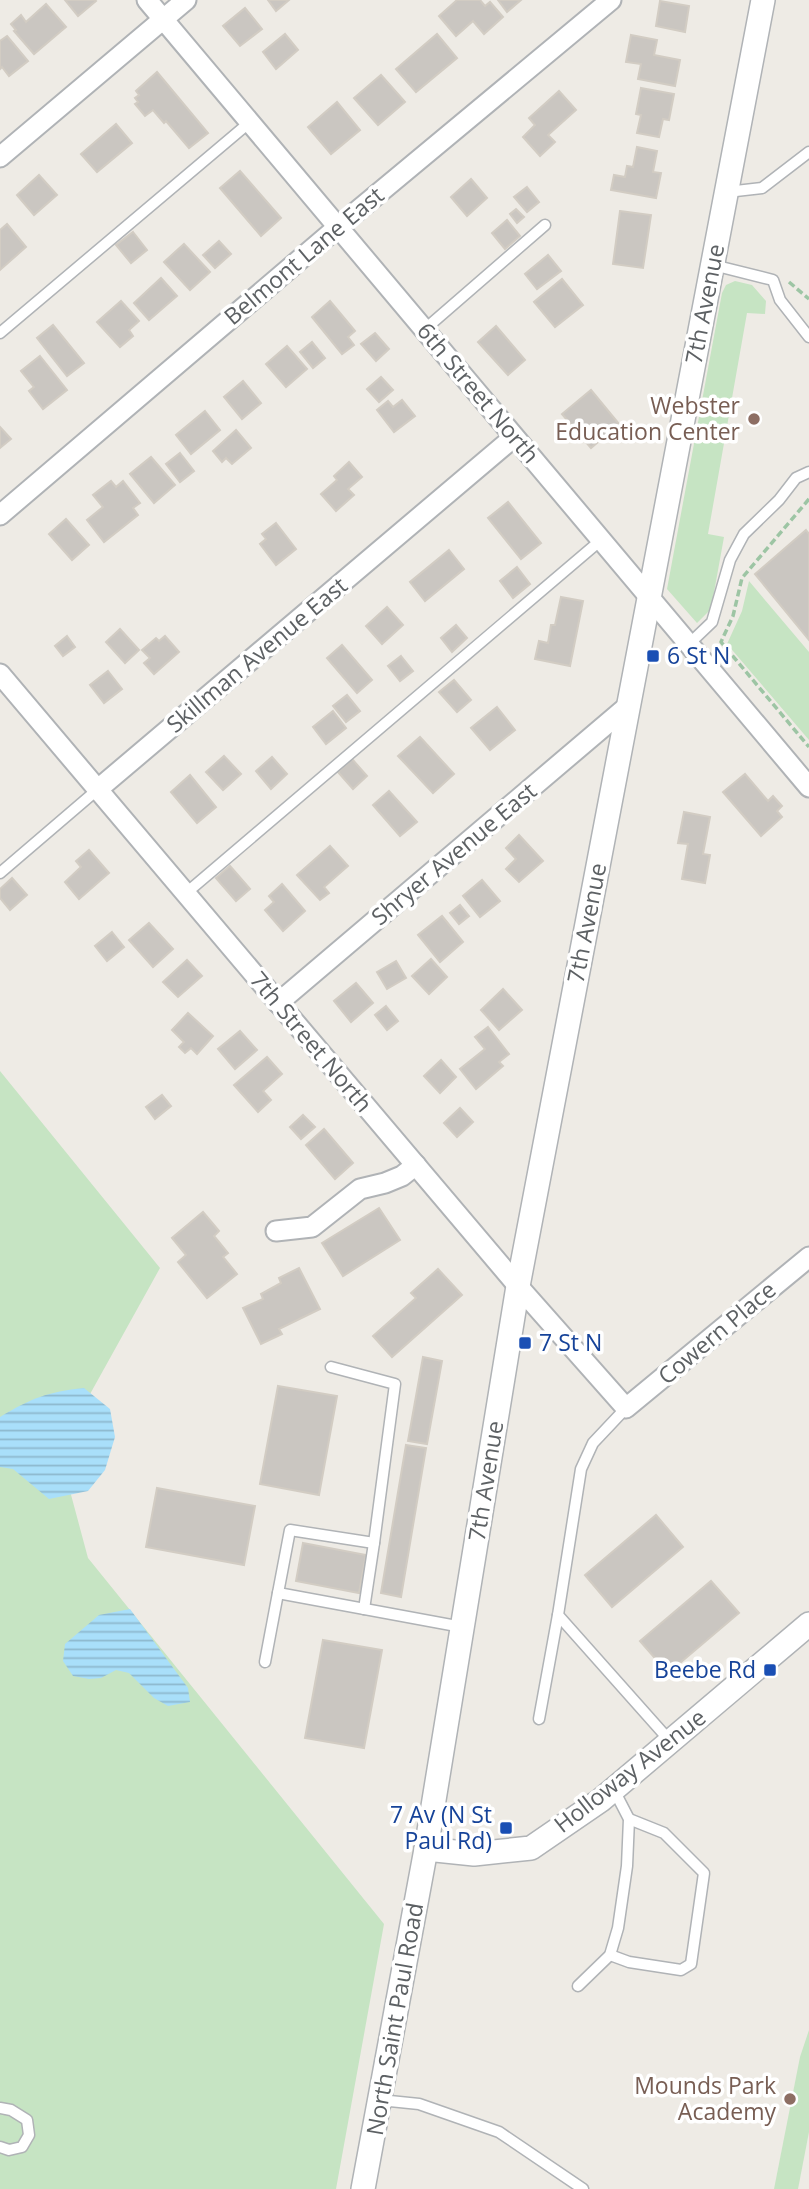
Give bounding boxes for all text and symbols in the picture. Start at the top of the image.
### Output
street label: Belmont Lane East [217,179,390,332]
street label: 7th Avenue [677,241,731,367]
street label: 6th Street North [410,315,547,469]
place label: Webster Education Center [555,389,741,447]
marker: Webster Education Center [746,411,762,427]
street label: Skillman Avenue East [159,569,354,739]
place label: 6 St N [667,639,730,671]
marker: 6 St N [645,648,661,664]
street label: Shryer Avenue East [364,775,543,932]
street label: 7th Avenue [559,860,613,986]
street label: 7th Street North [243,964,380,1118]
street label: Cowern Place [651,1273,782,1391]
place label: 7 St N [539,1326,602,1358]
marker: 7 St N [517,1335,533,1351]
street label: 7th Avenue [460,1418,510,1543]
place label: Beebe Rd [654,1653,756,1685]
marker: Beebe Rd [762,1662,778,1678]
street label: Holloway Avenue [547,1701,712,1840]
place label: 7 Av (N St Paul Rd) [390,1798,492,1856]
marker: 7 Av (N St Paul Rd) [498,1820,514,1836]
street label: North Saint Paul Road [358,1900,430,2138]
place label: Mounds Park Academy [634,2069,776,2127]
marker: Mounds Park Academy [782,2091,798,2107]

